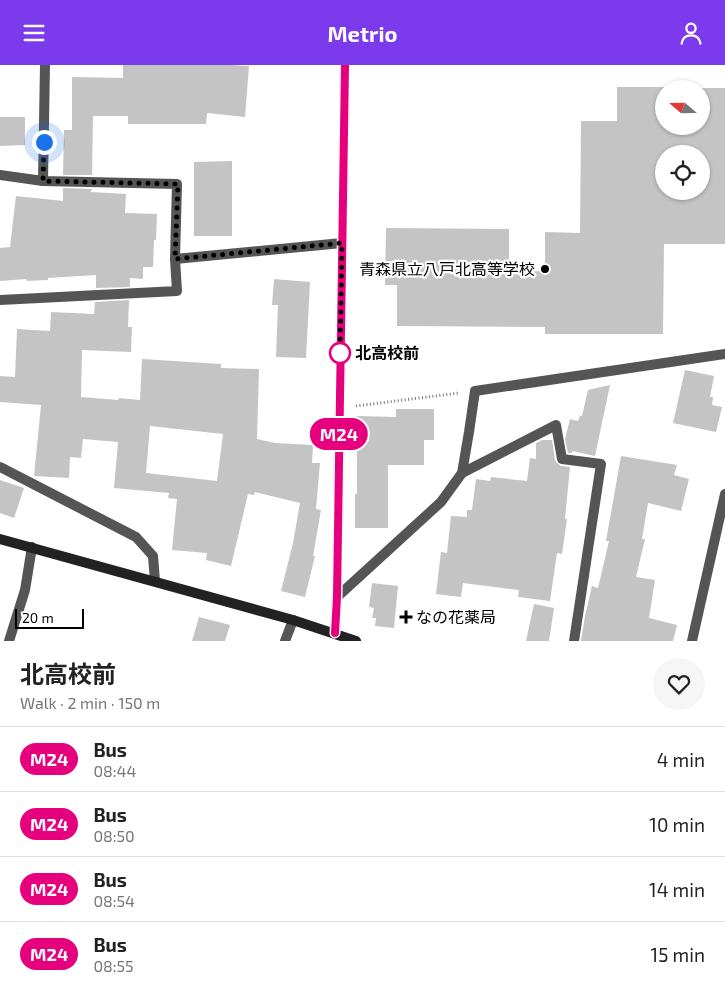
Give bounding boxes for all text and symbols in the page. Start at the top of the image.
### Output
icon: menu [20,19,48,47]
icon: person [677,19,705,47]
text: Metrio [327,20,398,46]
north arrow [655,80,710,135]
map controls [655,80,710,200]
your location [32,130,57,155]
button: locate [655,145,710,200]
place label: 青森県立八戸北高等学校 [359,259,535,278]
marker: 青森県立八戸北高等学校 [539,263,551,275]
marker: 北高校前 [329,342,351,364]
place label: 北高校前 [355,343,419,362]
line badge: M24 [310,418,368,450]
text: M24 [320,423,358,445]
scale bar [15,606,84,629]
place label: なの花薬局 [416,607,496,626]
text: 20 m [22,609,54,626]
marker: なの花薬局 [400,611,412,623]
button: heart [653,658,705,710]
text: 北高校前 [20,659,116,688]
text: Walk · 2 min · 150 m [20,693,160,712]
text: Bus [93,738,127,761]
text: M24 [30,748,68,770]
text: 4 min [657,748,705,771]
text: 08:44 [93,761,136,780]
text: Bus [93,803,127,826]
text: M24 [30,813,68,835]
text: 10 min [649,813,705,836]
text: 08:50 [93,826,135,845]
text: Bus [93,868,127,891]
text: M24 [30,878,68,900]
text: 14 min [649,878,705,901]
text: 08:54 [93,891,135,910]
text: Bus [93,933,127,956]
text: M24 [30,943,68,965]
text: 15 min [651,943,705,966]
text: 08:55 [93,956,134,975]

